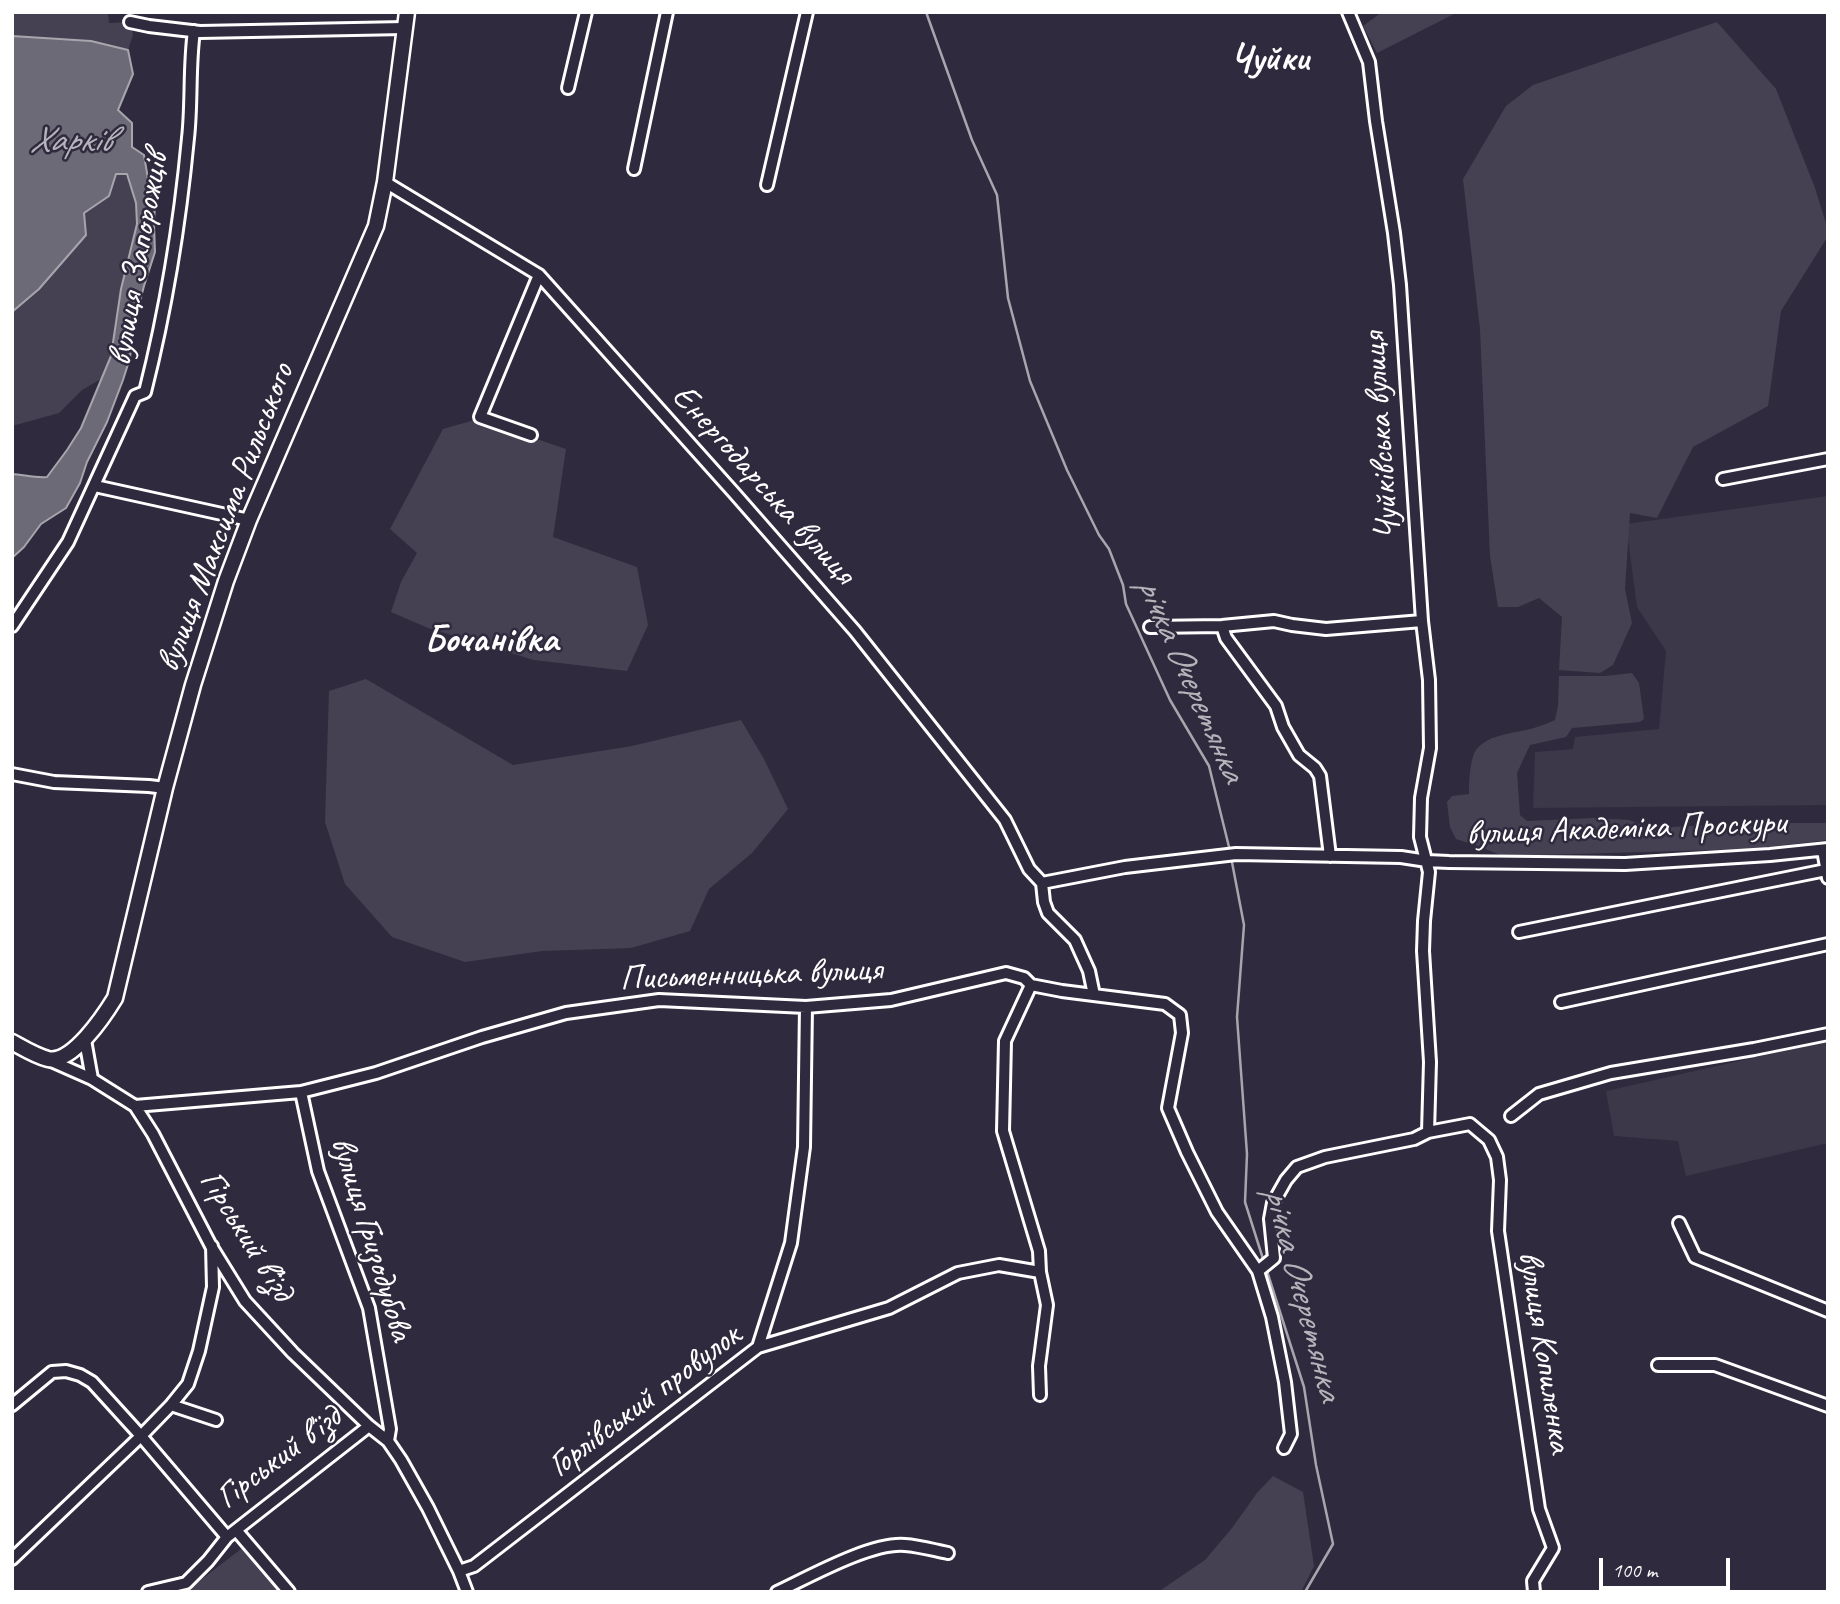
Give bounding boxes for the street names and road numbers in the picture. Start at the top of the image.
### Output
street label: вулиця Запорожців [100,149,178,369]
street label: Чуйківська вулиця [1354,331,1410,541]
street label: вулиця Максима Рильського [148,358,304,678]
street label: Енергодарська вулиця [662,376,864,594]
street label: вулиця Академіка Проскури [1465,802,1787,856]
street label: Письменницька вулиця [619,949,883,1001]
street label: вулиця Гризодубова [320,1132,422,1346]
street label: Гірський в’їзд [189,1163,303,1309]
street label: вулиця Копиленка [1507,1248,1581,1456]
street label: Горлівський провулок [540,1315,750,1487]
street label: Гірський в'їзд [208,1397,350,1519]

